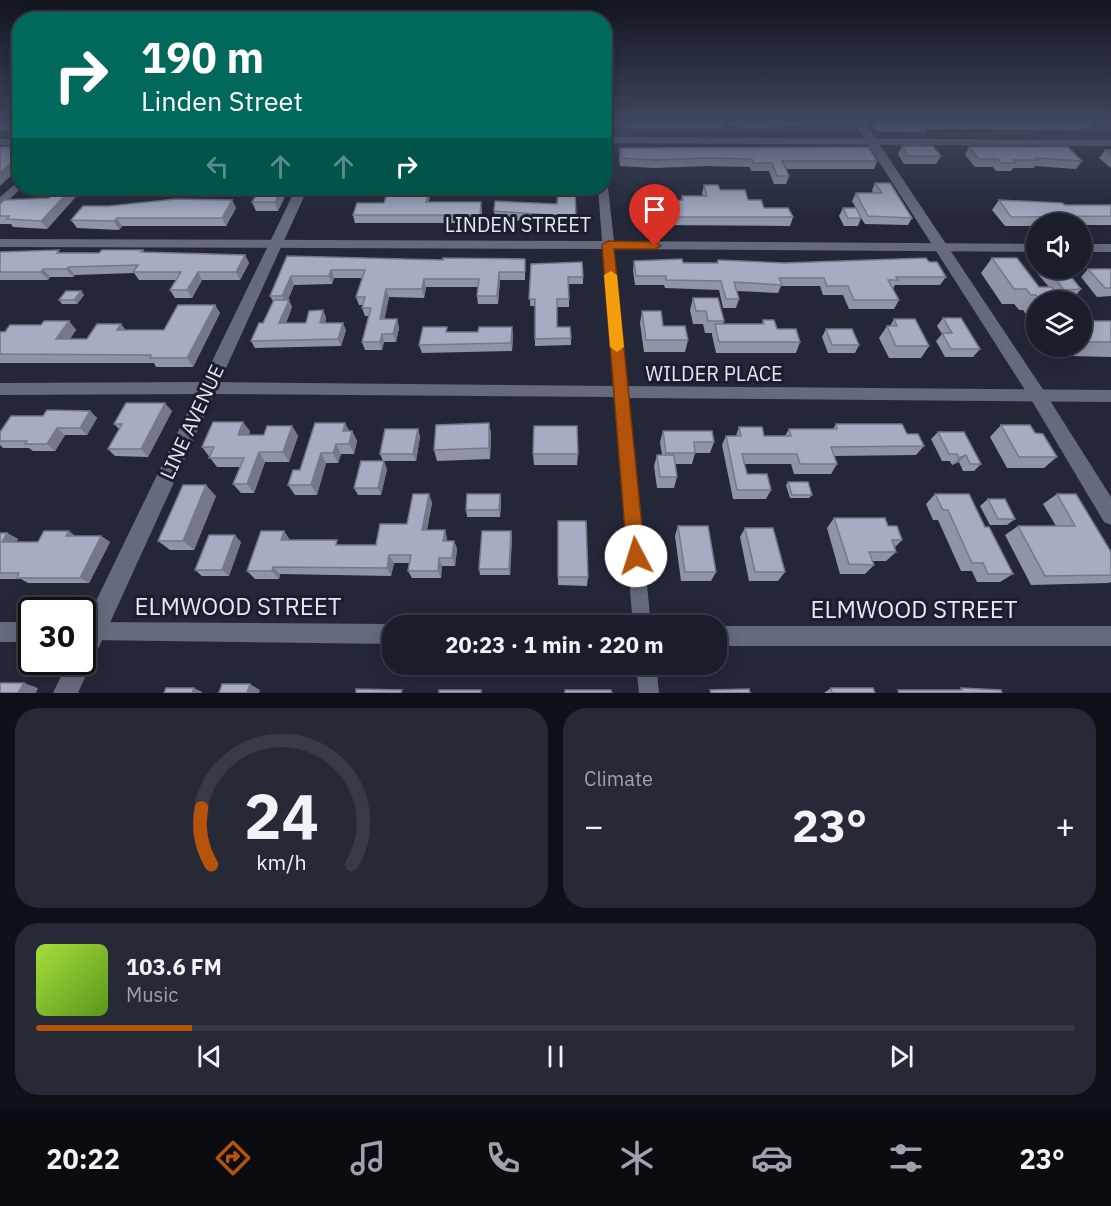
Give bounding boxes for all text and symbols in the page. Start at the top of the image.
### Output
text: 190 m [141,30,264,85]
icon: right [42,36,120,114]
text: Linden Street [141,83,303,118]
icon: left [201,150,234,183]
icon: ahead [264,150,297,183]
icon: ahead [327,150,360,183]
icon: right [390,150,423,183]
pin [629,184,680,246]
icon: arrive [638,193,671,226]
street label: LINDEN STREET [445,211,591,238]
map controls [1026,213,1092,357]
button: sound [1026,213,1092,279]
button: layers [1026,291,1092,357]
street label: LINE AVENUE [153,360,230,484]
street label: WILDER PLACE [645,360,783,387]
position arrow [604,524,668,588]
street label: ELMWOOD STREET [134,590,342,622]
street label: ELMWOOD STREET [810,593,1018,625]
speed limit sign: 30 [18,597,96,675]
text: 20:23 · 1 min · 220 m [445,630,664,659]
text: Climate [584,765,653,792]
text: 24 [244,775,319,856]
text: 23° [792,796,867,854]
text: − [584,804,604,847]
text: + [1055,804,1075,847]
text: km/h [256,848,307,876]
text: 103.6 FM [126,952,222,981]
text: Music [126,981,178,1008]
icon: previous [193,1040,226,1073]
icon: pause [539,1040,572,1073]
icon: next [885,1040,918,1073]
icon: directions [212,1137,254,1179]
icon: music [347,1137,389,1179]
icon: phone [482,1137,524,1179]
icon: climate [616,1137,658,1179]
icon: car [751,1137,793,1179]
icon: filters [885,1137,927,1179]
text: 20:22 [46,1141,120,1176]
text: 23° [1020,1141,1065,1176]

